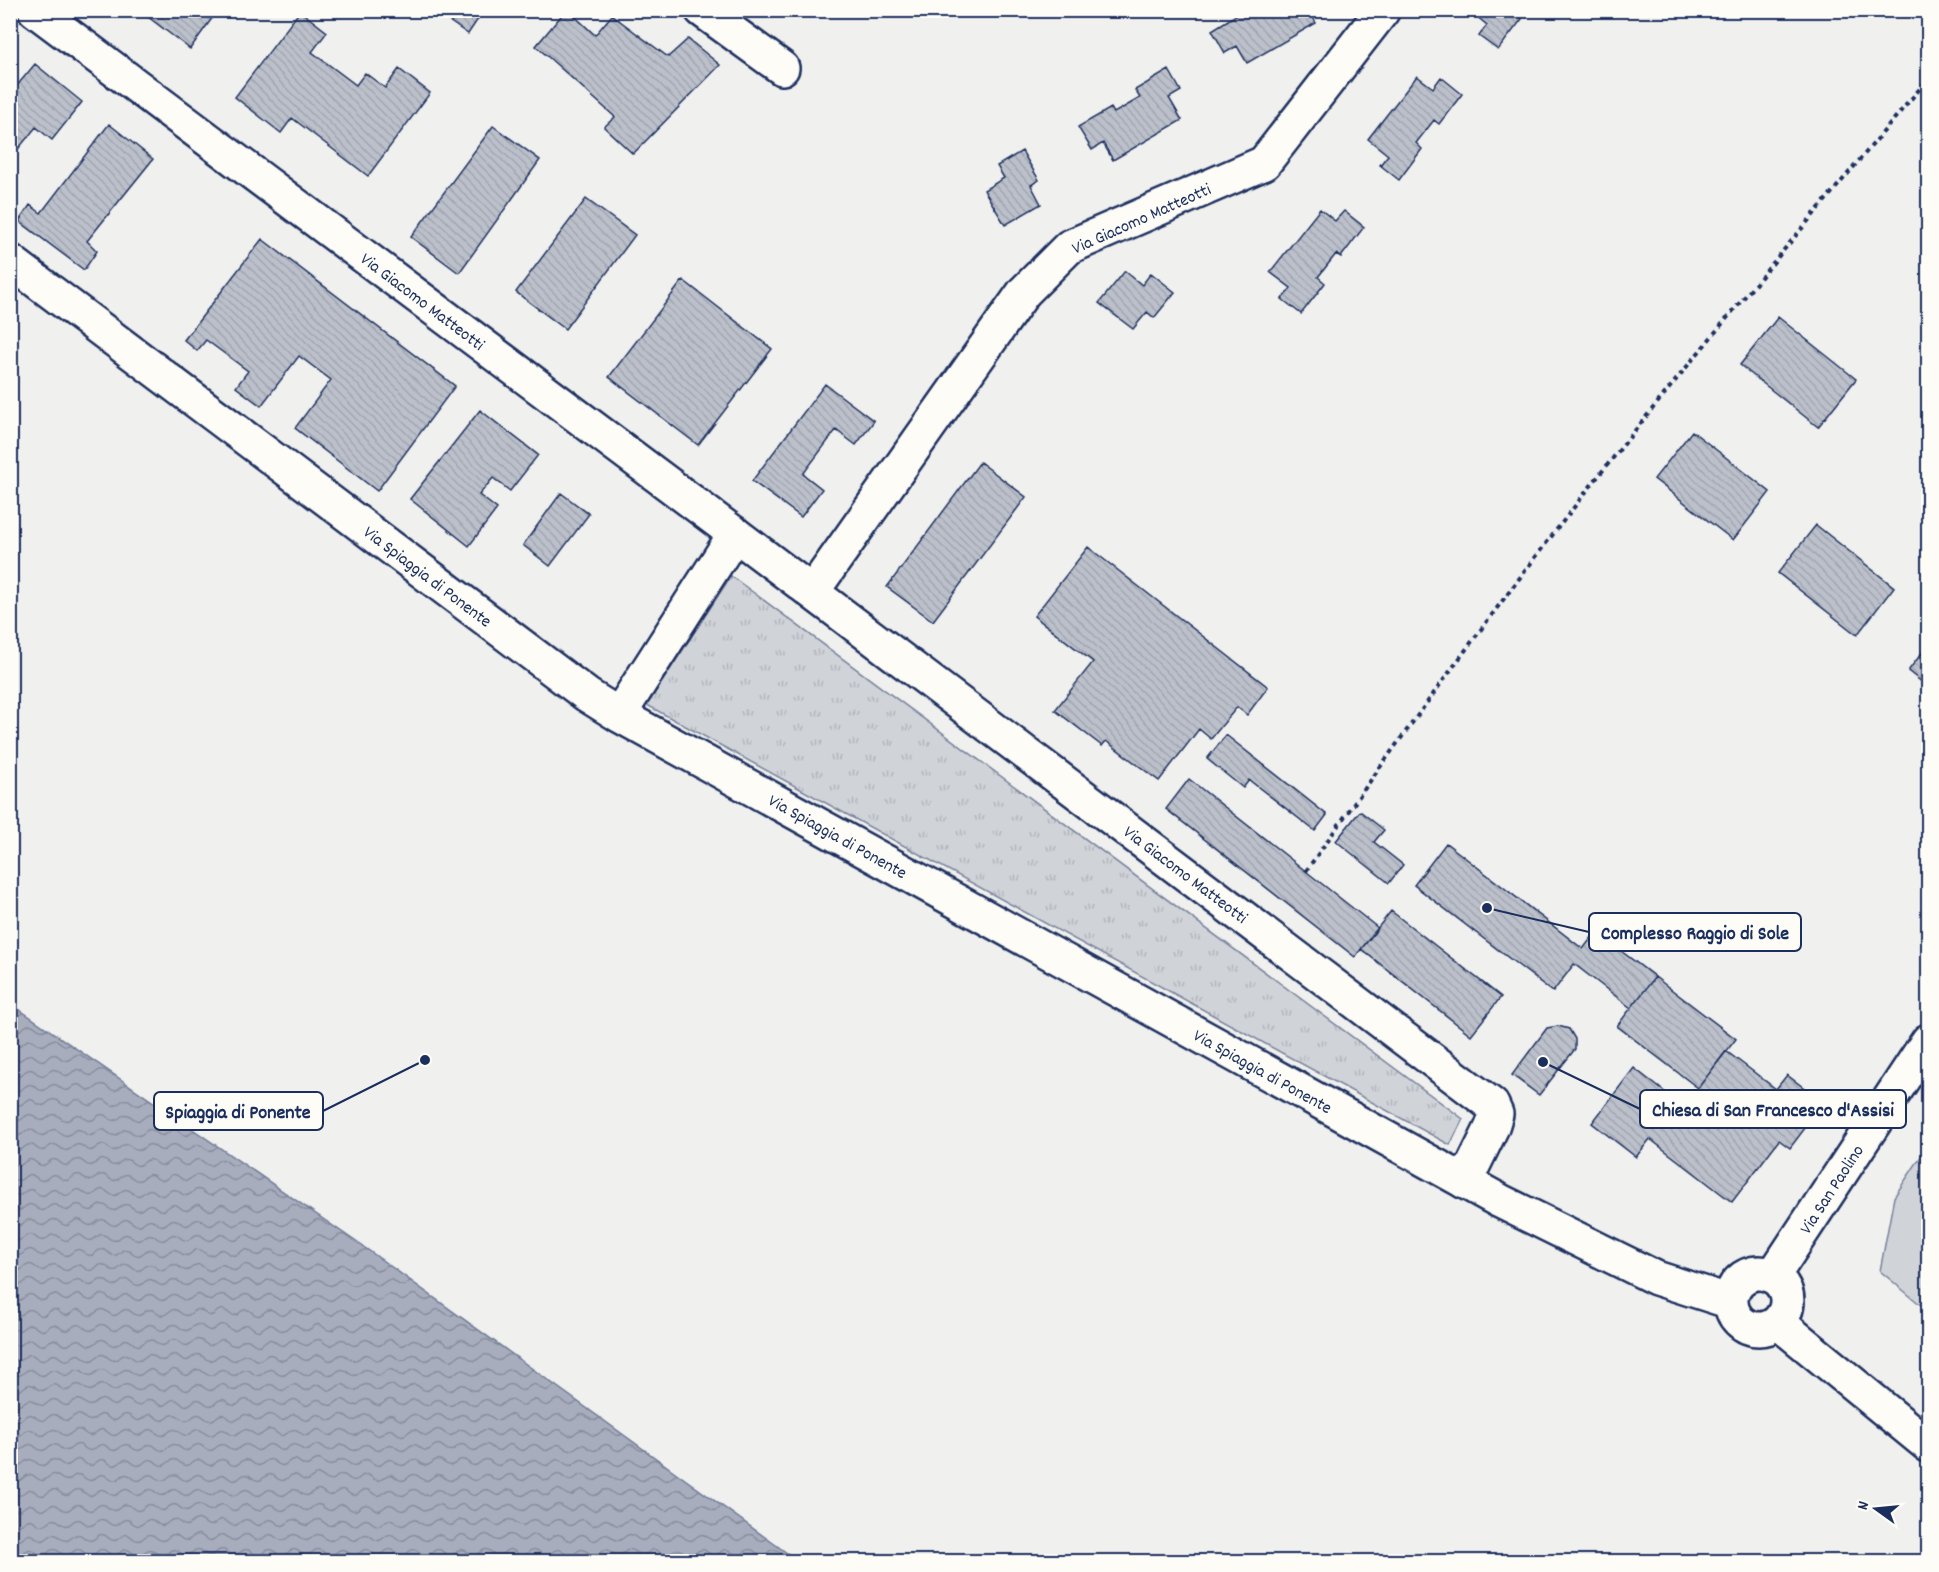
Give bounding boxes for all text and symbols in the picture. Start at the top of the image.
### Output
street label: Via Giacomo Matteotti [1068,178,1216,262]
street label: Via Giacomo Matteotti [354,248,489,358]
street label: Via Spiaggia di Ponente [357,521,496,635]
street label: Via Spiaggia di Ponente [763,790,911,887]
street label: Via Giacomo Matteotti [1117,821,1252,931]
callout: Complesso Raggio di Sole [1589,913,1801,951]
text: Complesso Raggio di Sole [1601,921,1789,949]
street label: Via Spiaggia di Ponente [1188,1025,1336,1122]
callout: Chiesa di San Francesco d'Assisi [1640,1090,1906,1128]
callout: Spiaggia di Ponente [154,1092,323,1130]
text: Chiesa di San Francesco d'Assisi [1652,1098,1894,1126]
text: Spiaggia di Ponente [165,1100,311,1128]
street label: Via San Paolino [1795,1141,1871,1240]
north arrow [1846,1479,1906,1539]
text: N [1852,1499,1876,1513]

